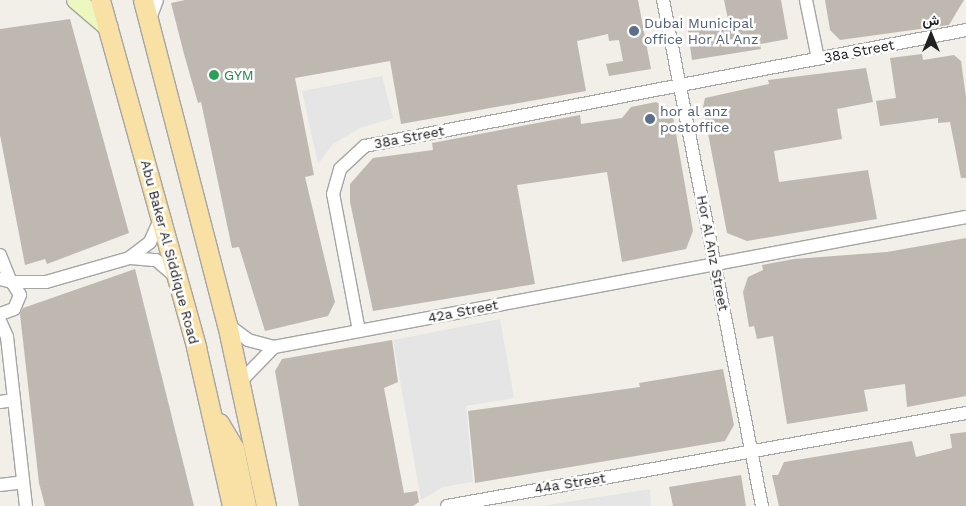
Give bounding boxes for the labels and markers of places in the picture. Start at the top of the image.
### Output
place label: Dubai Municipal office Hor Al Anz [644,15,760,48]
marker: Dubai Municipal office Hor Al Anz [628,25,640,37]
place label: GYM [224,67,254,83]
marker: GYM [208,69,220,81]
place label: hor al anz postoffice [660,103,729,136]
marker: hor al anz postoffice [644,113,656,125]

